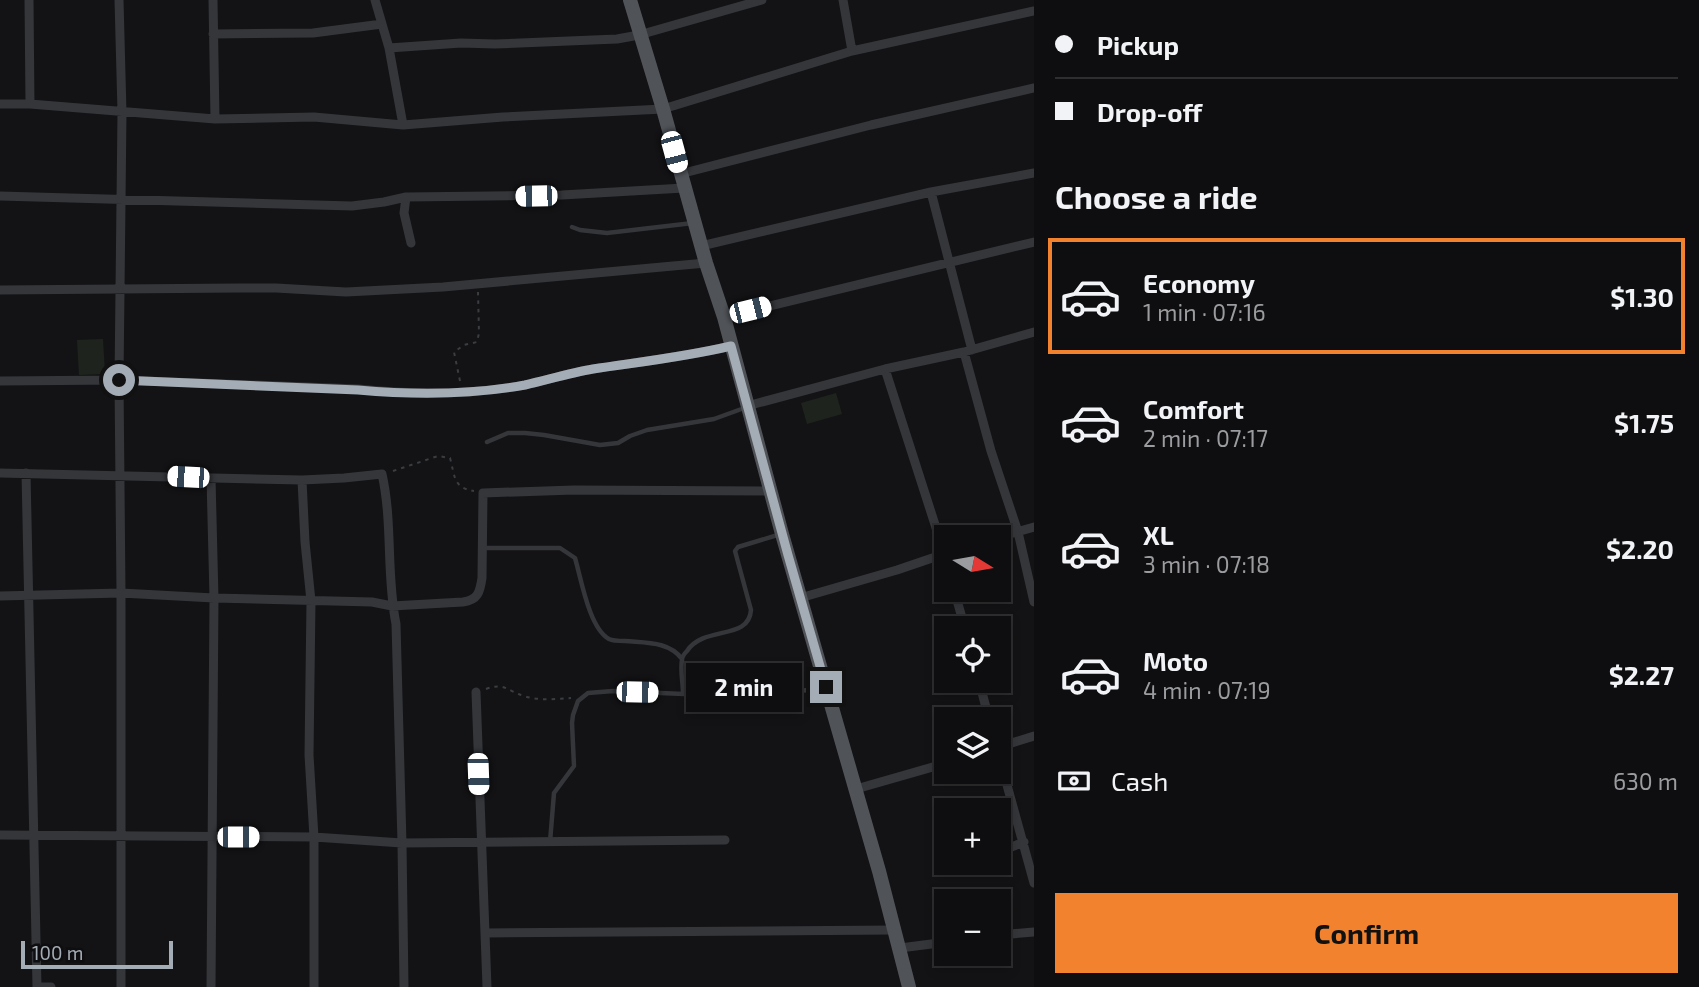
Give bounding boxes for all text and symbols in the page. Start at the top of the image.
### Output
text: Pickup [1097,29,1179,60]
text: Drop-off [1097,96,1202,127]
car [659,129,690,175]
text: Choose a ride [1055,177,1258,215]
car [515,185,558,207]
icon: car [1059,265,1122,328]
text: Economy [1143,267,1255,298]
text: $1.30 [1610,281,1674,312]
car [728,295,773,325]
text: 1 min · 07:16 [1143,298,1266,326]
route start [103,364,135,396]
icon: car [1059,391,1122,454]
text: Comfort [1143,393,1244,424]
text: $1.75 [1614,407,1674,438]
text: 2 min · 07:17 [1143,424,1268,452]
car [167,465,210,489]
icon: car [1059,517,1122,580]
text: XL [1143,519,1174,550]
north arrow [934,525,1012,602]
map controls [934,525,1011,966]
text: $2.20 [1606,533,1674,564]
text: 3 min · 07:18 [1143,550,1270,578]
button: locate [934,616,1011,693]
icon: car [1059,643,1122,706]
text: Moto [1143,645,1208,676]
text: $2.27 [1609,659,1674,690]
callout: 2 min [686,662,802,712]
route end [810,671,842,703]
text: 2 min [715,673,773,701]
text: 4 min · 07:19 [1143,676,1271,704]
car [616,681,659,703]
button: layers [934,707,1011,784]
car [467,753,490,795]
icon: cash [1055,762,1093,800]
text: Cash [1111,765,1168,796]
text: 630 m [1613,767,1678,795]
button: + [934,798,1011,875]
car [218,827,260,848]
button: − [934,889,1011,966]
button: Confirm [1055,893,1678,973]
scale bar [21,938,173,970]
text: 100 m [32,941,83,964]

